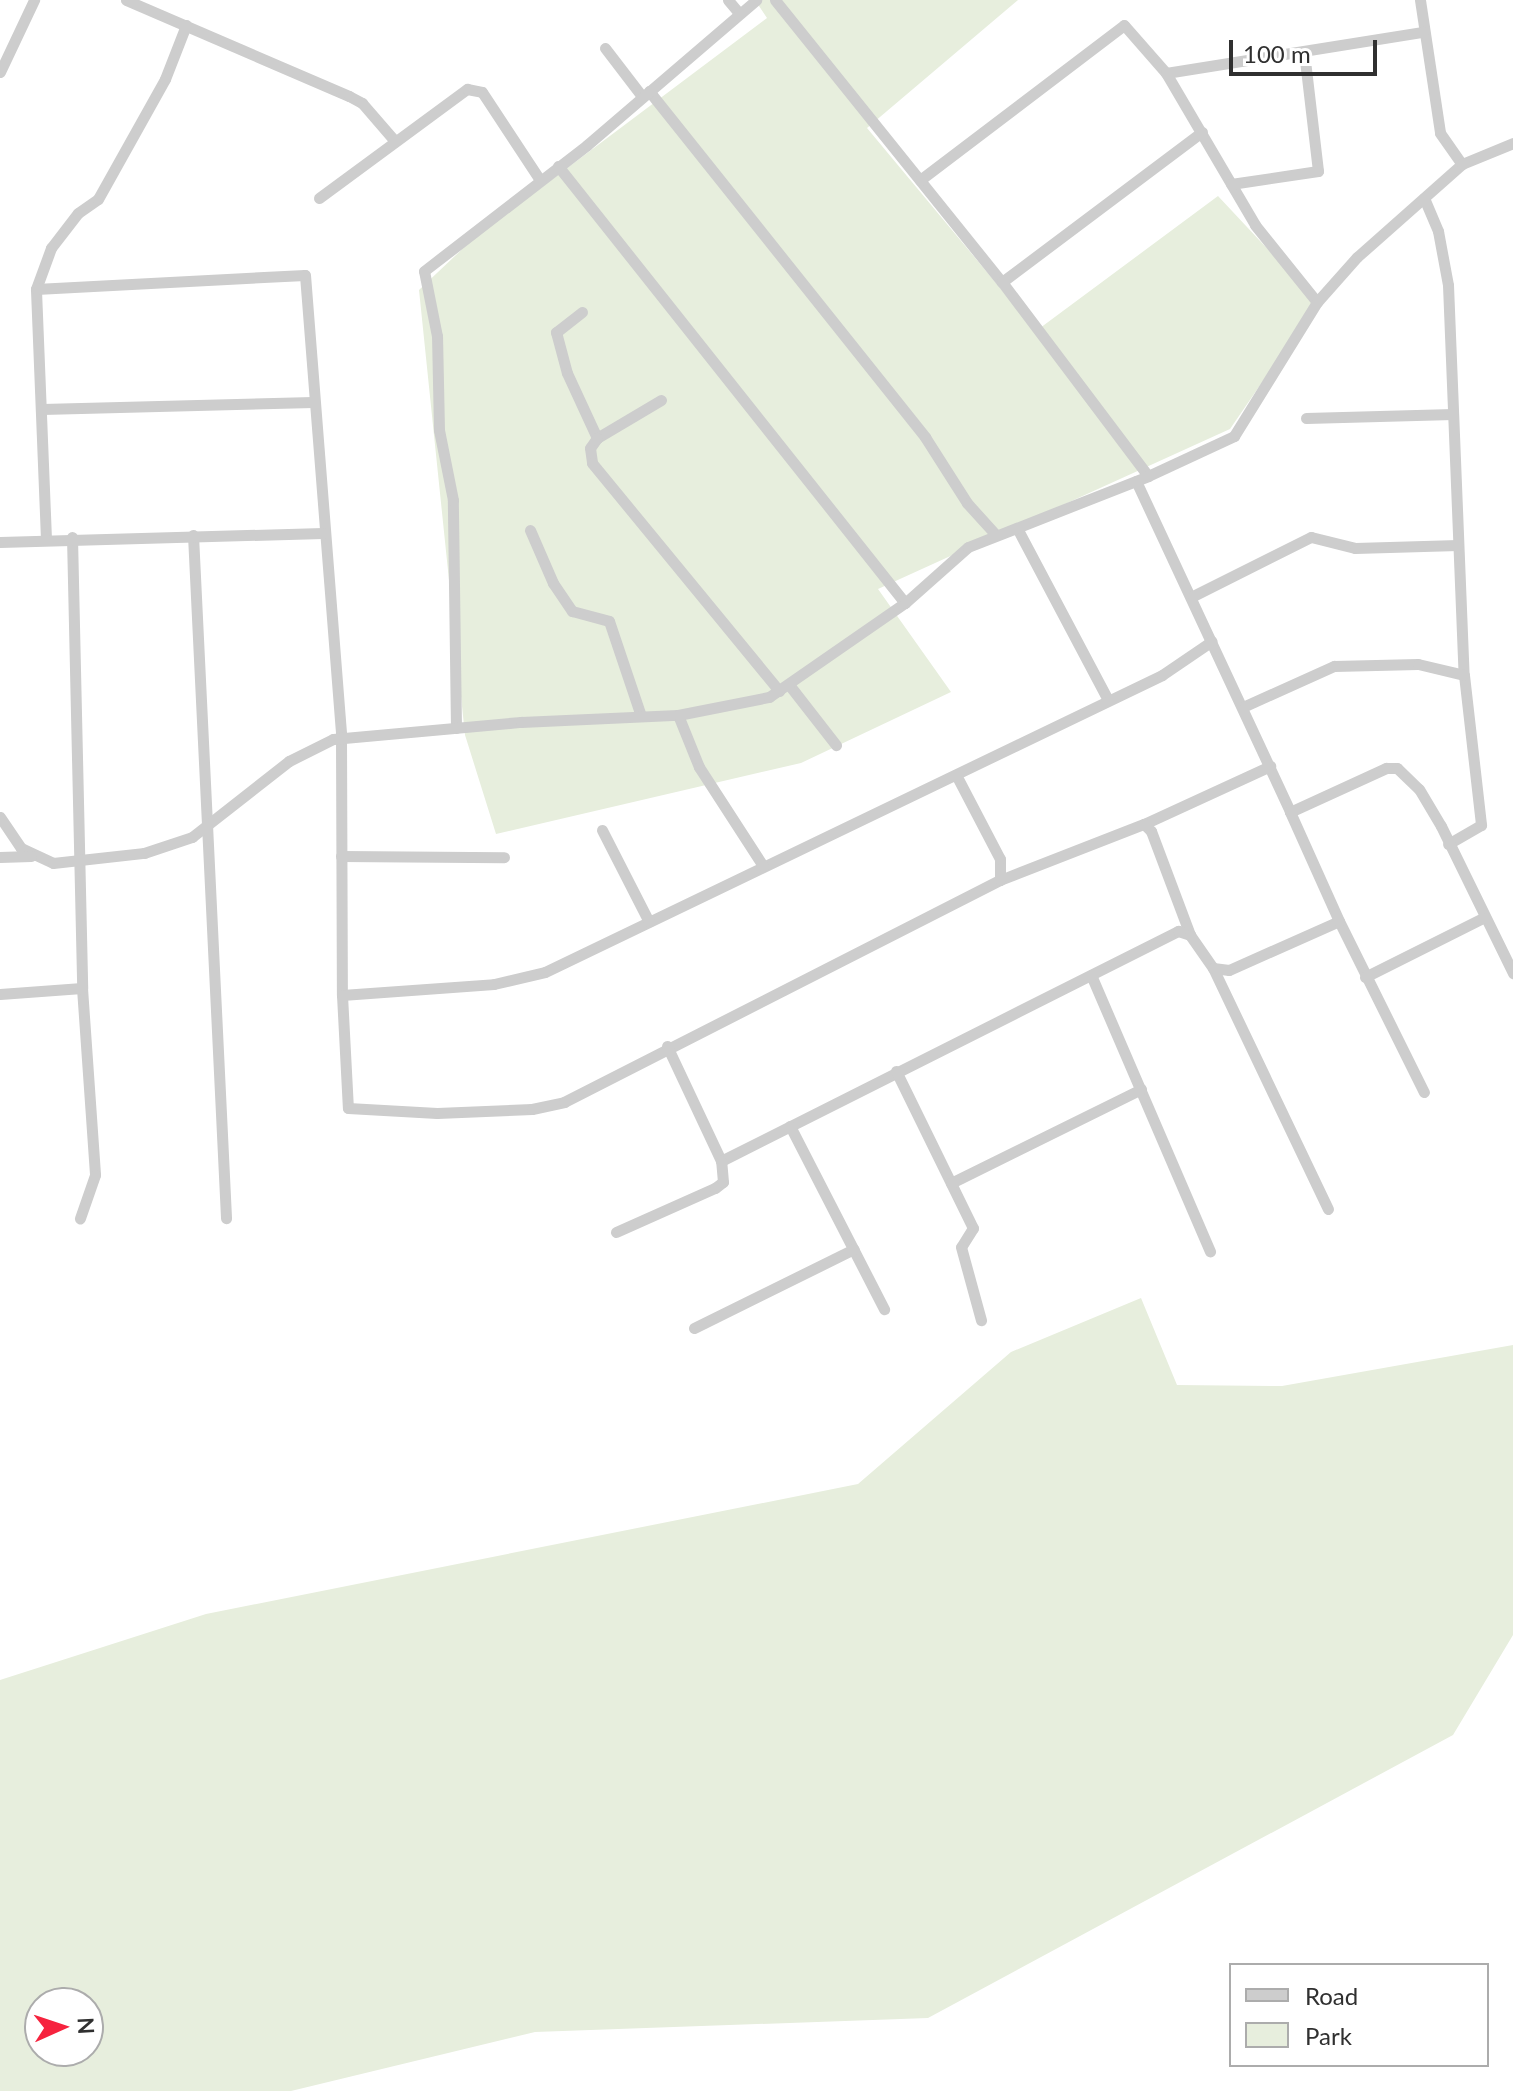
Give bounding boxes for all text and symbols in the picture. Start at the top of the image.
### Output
scale bar [1233,24,1381,74]
text: 100 m [1243,39,1311,68]
legend [1229,1963,1489,2067]
text: Road [1305,1981,1358,2010]
north arrow [24,1987,104,2067]
text: N [73,2017,100,2035]
text: Park [1305,2021,1352,2050]

